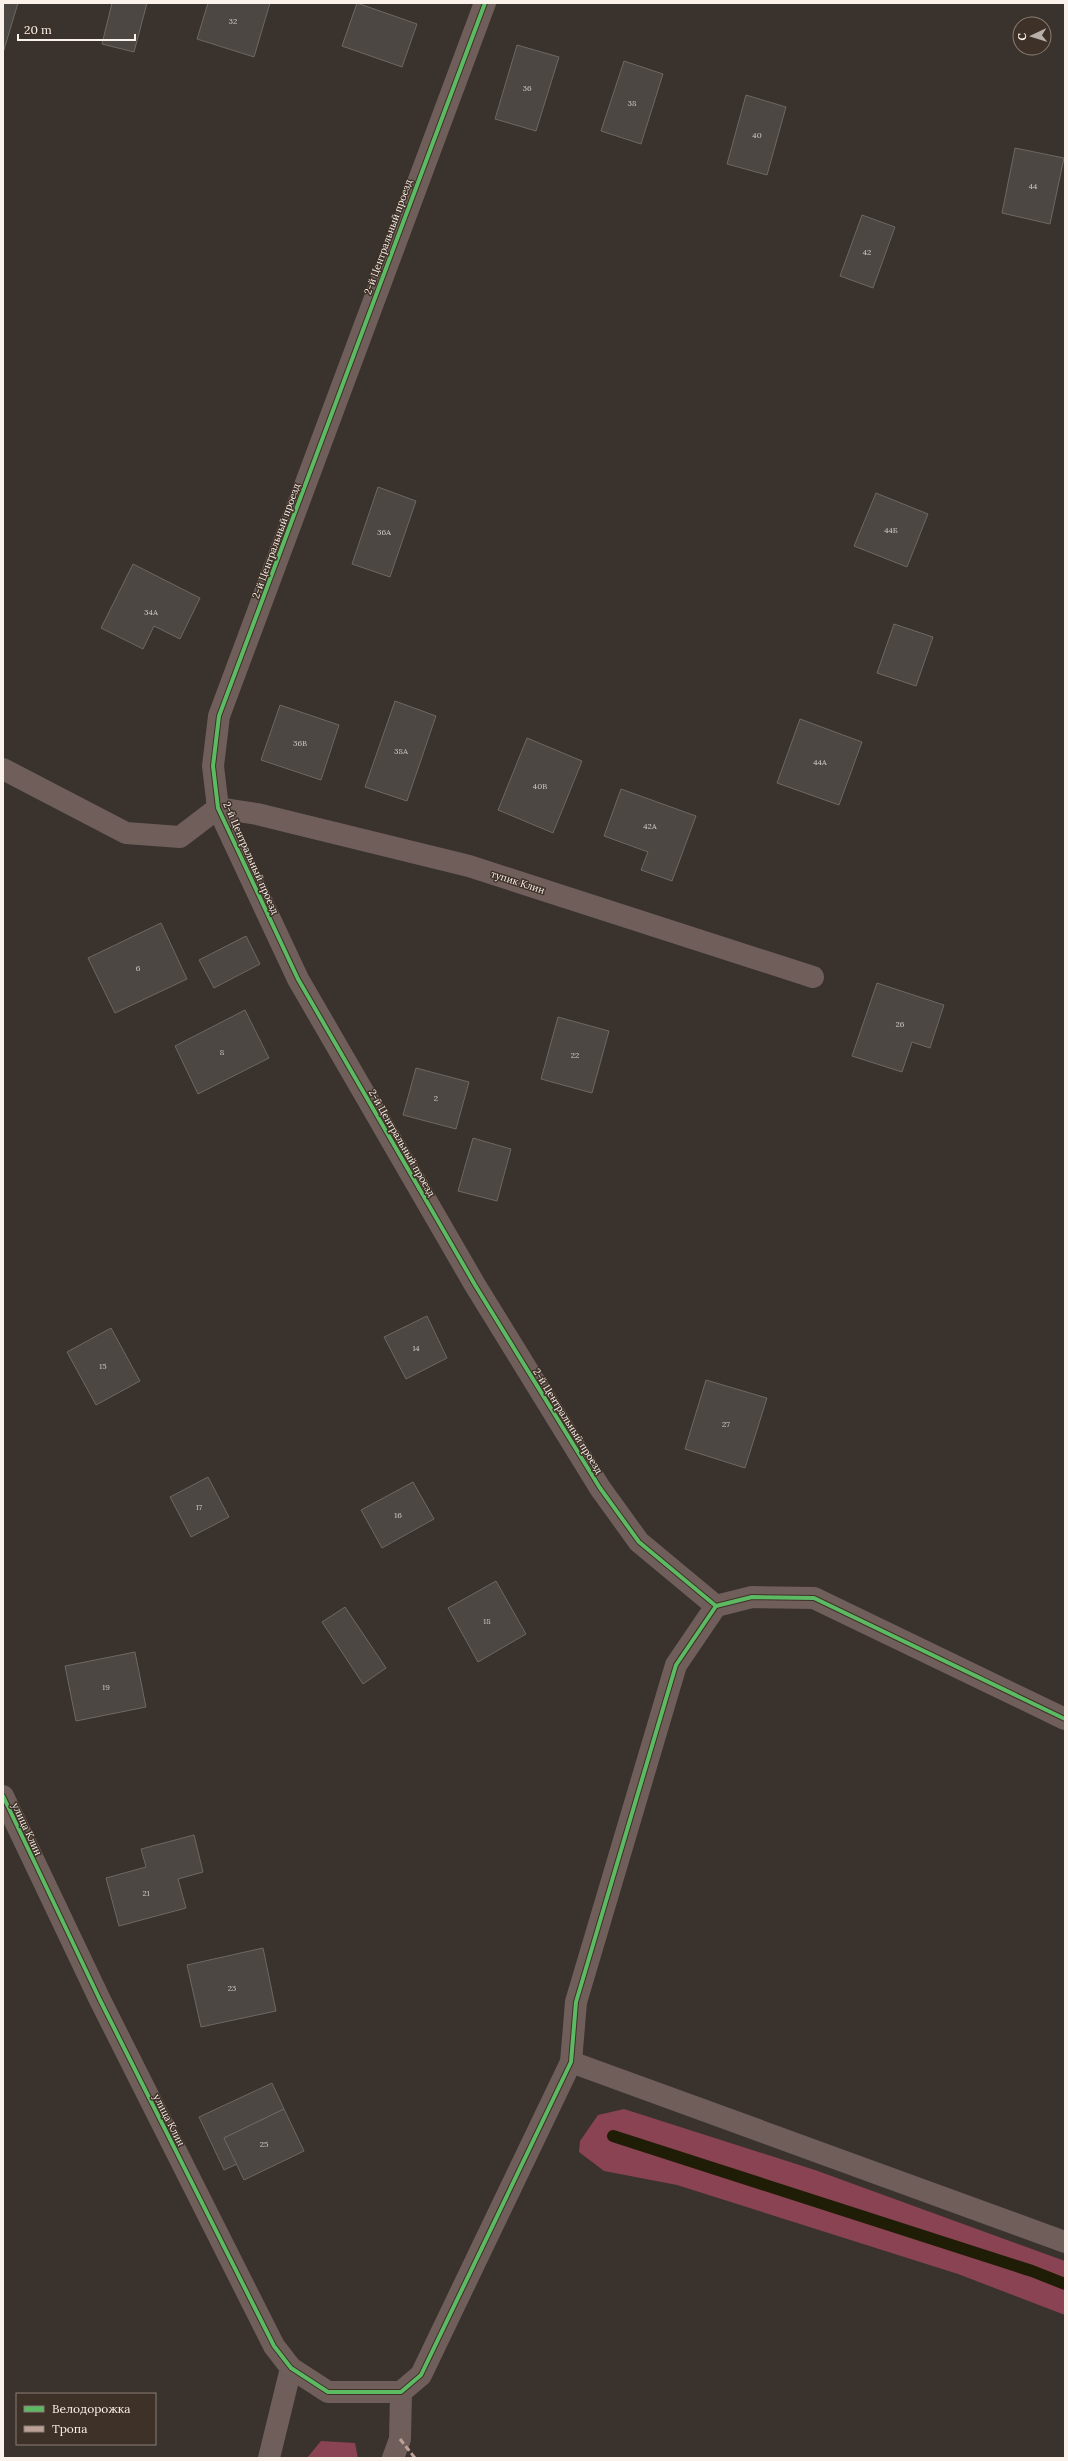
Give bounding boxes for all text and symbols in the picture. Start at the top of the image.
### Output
scale bar [18,16,135,42]
house number: 32 [229,16,237,26]
north arrow [1012,16,1052,56]
text: 20 m [24,22,52,37]
text: С [1015,32,1029,41]
house number: 36 [522,83,532,93]
house number: 38 [628,98,637,108]
house number: 40 [752,130,762,140]
street label: 2-й Центральный проезд [361,178,415,296]
house number: 44 [1029,181,1038,191]
house number: 42 [863,247,871,257]
street label: 2-й Центральный проезд [249,482,303,600]
house number: 44Б [884,525,898,535]
house number: 36А [377,527,392,537]
house number: 34А [144,607,159,617]
house number: 36В [293,738,307,748]
house number: 38А [394,746,409,756]
house number: 44А [813,757,828,767]
house number: 40В [533,781,547,791]
street label: 2-й Центральный проезд [220,800,282,916]
house number: 42А [643,821,658,831]
street label: тупик Клин [489,867,547,897]
house number: 6 [136,963,141,973]
house number: 26 [896,1019,905,1029]
house number: 8 [220,1047,225,1057]
house number: 22 [571,1050,579,1060]
street label: 2-й Центральный проезд [366,1087,438,1199]
house number: 2 [434,1093,438,1103]
house number: 14 [412,1343,420,1353]
house number: 15 [99,1361,107,1371]
street label: 2-й Центральный проезд [530,1366,606,1476]
house number: 27 [722,1419,730,1429]
house number: 17 [196,1502,203,1512]
house number: 16 [394,1510,402,1520]
house number: 18 [483,1616,491,1626]
house number: 19 [102,1682,110,1692]
street label: улица Клин [9,1801,45,1857]
house number: 21 [142,1888,150,1898]
house number: 23 [228,1983,237,1993]
street label: улица Клин [150,2092,188,2148]
house number: 25 [260,2139,268,2149]
legend [16,2393,156,2445]
text: Велодорожка [52,2401,130,2416]
text: Тропа [52,2421,87,2436]

